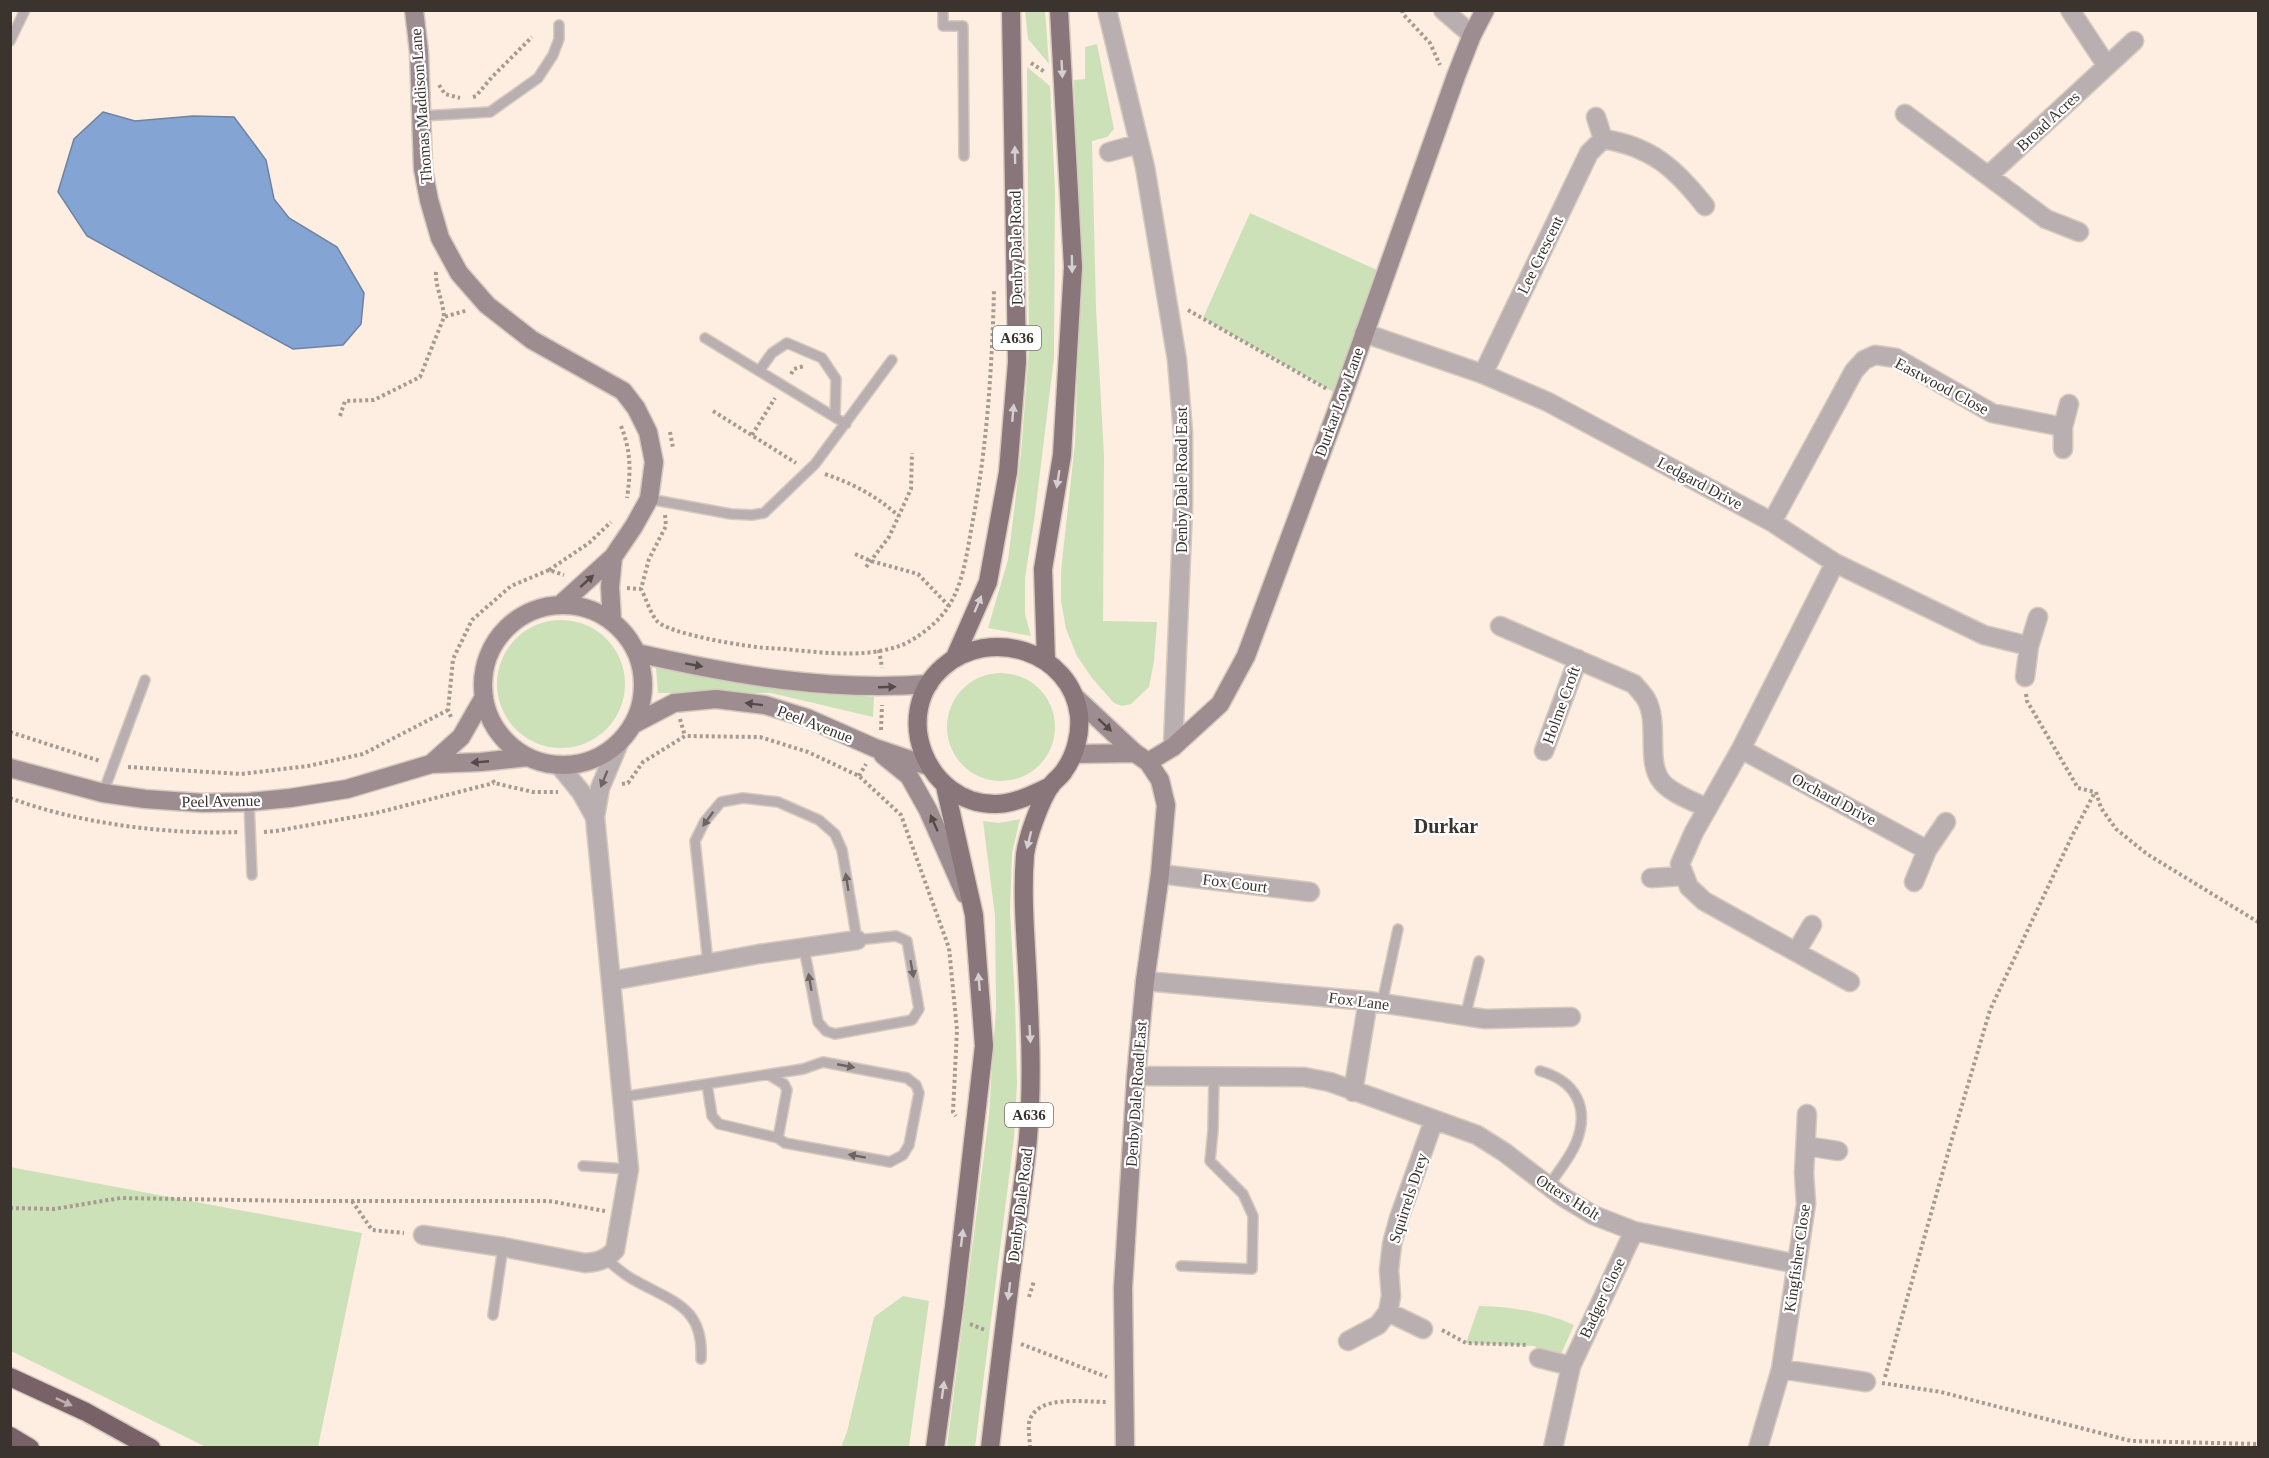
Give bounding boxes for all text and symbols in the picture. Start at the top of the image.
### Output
street label: Thomas Maddison Lane [407,28,435,184]
one-way arrow [1058,59,1067,78]
street label: Broad Acres [2013,88,2083,154]
one-way arrow [1010,145,1020,164]
street label: Denby Dale Road [1007,191,1026,305]
street label: Lee Crescent [1514,213,1566,296]
one-way arrow [1068,254,1077,273]
road number: A636 [993,326,1041,350]
street label: Durkar Low Lane [1311,345,1367,459]
street label: Eastwood Close [1892,354,1992,418]
one-way arrow [1008,403,1018,422]
street label: Denby Dale Road East [1173,406,1191,553]
street label: Ledgard Drive [1654,453,1745,513]
one-way arrow [1053,470,1062,489]
one-way arrow [579,575,594,588]
one-way arrow [974,595,983,612]
one-way arrow [685,660,704,669]
street label: Holme Croft [1539,663,1583,746]
one-way arrow [878,682,897,691]
one-way arrow [745,699,764,709]
street label: Peel Avenue [775,702,855,746]
one-way arrow [1097,718,1112,731]
one-way arrow [470,757,489,767]
one-way arrow [599,770,608,788]
street label: Orchard Drive [1789,770,1879,828]
street label: Peel Avenue [181,792,261,810]
one-way arrow [702,810,714,826]
one-way arrow [929,814,938,832]
district label: Durkar [1414,815,1478,837]
one-way arrow [1023,831,1033,849]
street label: Fox Court [1202,871,1269,895]
one-way arrow [843,873,852,892]
one-way arrow [907,959,916,978]
one-way arrow [805,972,814,991]
one-way arrow [975,972,984,991]
street label: Fox Lane [1328,989,1390,1013]
street label: Denby Dale Road East [1122,1020,1151,1168]
one-way arrow [1026,1025,1035,1044]
one-way arrow [837,1062,856,1071]
road number: A636 [1005,1103,1053,1127]
street label: Denby Dale Road [1005,1147,1036,1263]
one-way arrow [847,1151,866,1160]
street label: Squirrels Drey [1385,1151,1432,1246]
street label: Otters Holt [1533,1171,1603,1223]
street label: Kingfisher Close [1781,1203,1814,1313]
one-way arrow [957,1229,967,1248]
street label: Badger Close [1576,1255,1629,1341]
one-way arrow [1004,1281,1013,1300]
one-way arrow [938,1380,948,1399]
one-way arrow [55,1397,72,1406]

